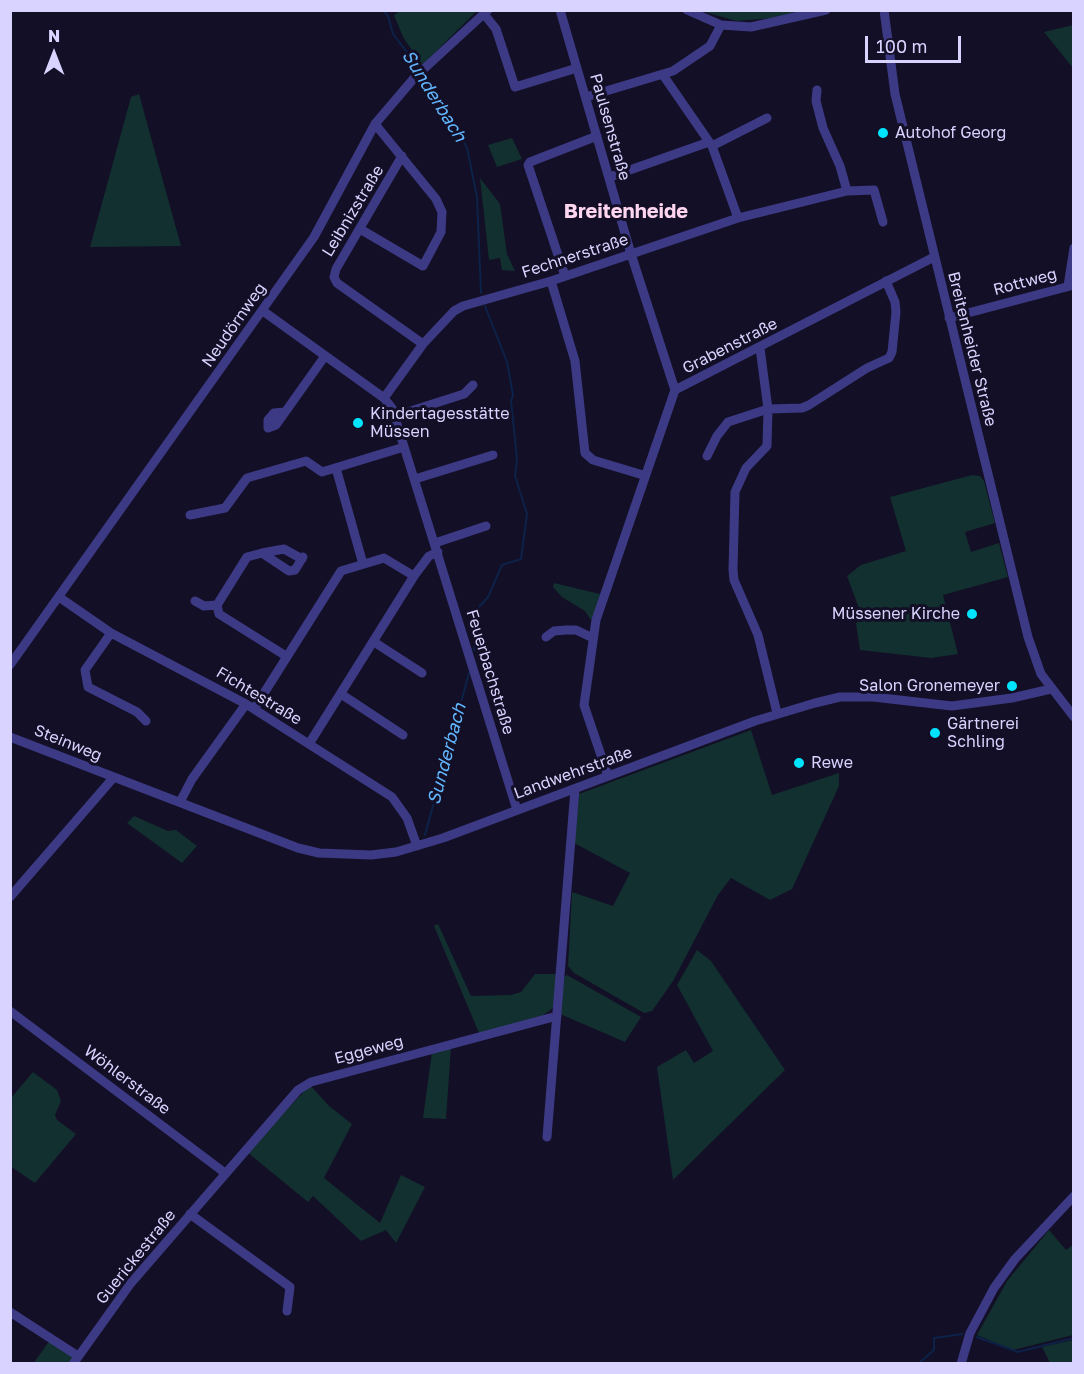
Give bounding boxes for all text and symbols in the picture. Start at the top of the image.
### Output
north arrow [24,24,84,84]
scale bar [868,24,964,62]
text: N [48,26,60,46]
text: 100 m [876,35,927,57]
water label: Sunderbach [397,46,471,146]
street label: Paulsenstraße [586,71,634,183]
place label: Autohof Georg [895,123,1006,143]
marker: Autohof Georg [876,126,890,140]
street label: Leibnizstraße [318,162,388,260]
district label: Breitenheide [564,200,688,224]
street label: Fechnerstraße [519,230,631,282]
street label: Rottweg [991,264,1059,300]
street label: Breitenheider Straße [943,270,1001,428]
street label: Neudörnweg [198,279,270,371]
street label: Grabenstraße [679,314,781,378]
place label: Kindertagesstätte Müssen [370,404,510,442]
marker: Kindertagesstätte Müssen [351,416,365,430]
place label: Müssener Kirche [832,604,960,624]
street label: Feuerbachstraße [462,607,518,737]
marker: Müssener Kirche [965,607,979,621]
street label: Fichtestraße [213,663,305,729]
place label: Salon Gronemeyer [859,676,1000,696]
marker: Salon Gronemeyer [1005,679,1019,693]
water label: Sunderbach [423,701,471,807]
place label: Gärtnerei Schling [947,714,1019,752]
street label: Steinweg [31,721,105,765]
marker: Gärtnerei Schling [928,726,942,740]
street label: Landwehrstraße [511,743,635,803]
place label: Rewe [811,753,853,773]
marker: Rewe [792,756,806,770]
street label: Eggeweg [333,1032,405,1068]
street label: Wöhlerstraße [80,1041,174,1119]
street label: Guerickestraße [92,1206,180,1308]

